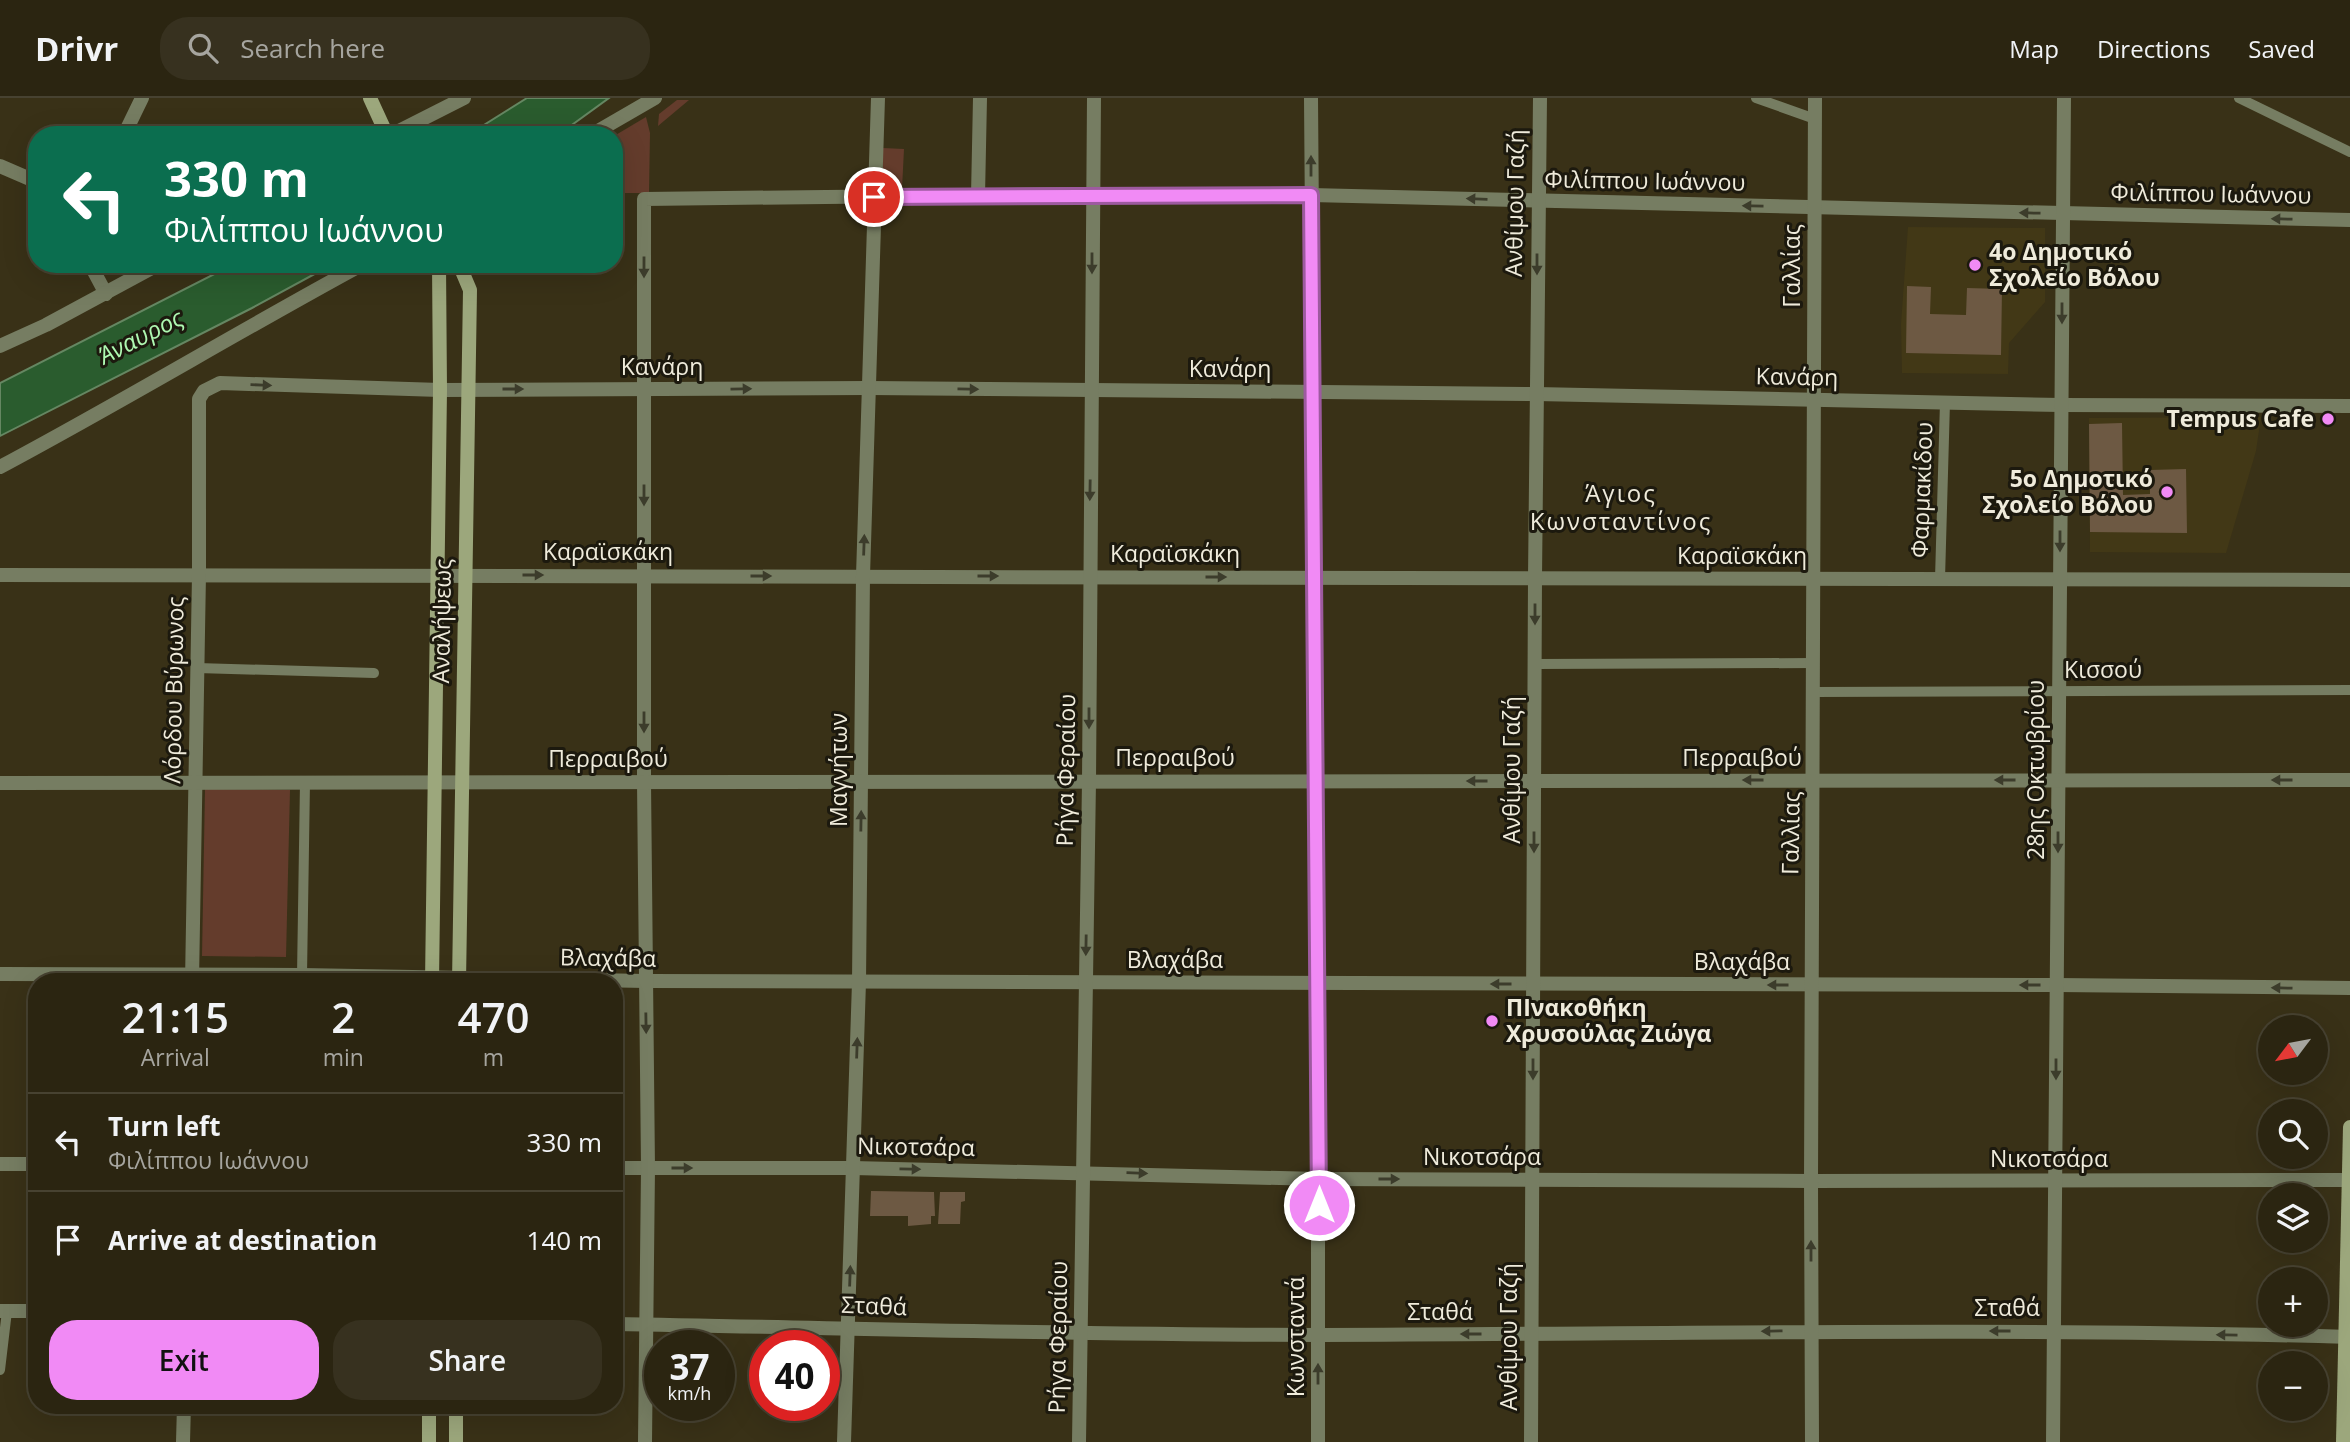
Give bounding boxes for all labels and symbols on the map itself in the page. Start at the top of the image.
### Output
street label: Ανθίμου Γαζή [1497,129,1531,277]
one-way arrow [1305,155,1317,177]
street label: Φιλίππου Ιωάννου [1544,162,1746,198]
pin [844,167,904,227]
street label: Φιλίππου Ιωάννου [2110,175,2312,211]
one-way arrow [1466,194,1488,205]
one-way arrow [1742,200,1764,212]
one-way arrow [2019,207,2041,218]
one-way arrow [2271,213,2293,224]
street label: Γαλλίας [1775,224,1807,308]
place label: 4ο Δημοτικό Σχολείο Βόλου [1989,235,2160,293]
one-way arrow [1086,252,1098,274]
one-way arrow [1532,253,1543,275]
one-way arrow [638,257,650,279]
marker: 4ο Δημοτικό Σχολείο Βόλου [1967,257,1983,273]
water label: Άναυρος [91,300,189,372]
one-way arrow [2056,302,2068,324]
street label: Κανάρη [621,350,703,382]
street label: Κανάρη [1189,352,1271,384]
street label: Κανάρη [1755,359,1839,393]
one-way arrow [250,379,272,390]
one-way arrow [502,383,524,395]
one-way arrow [730,383,752,395]
one-way arrow [957,383,979,395]
place label: Tempus Cafe [2166,402,2314,434]
marker: Tempus Cafe [2320,411,2336,427]
street label: Φαρμακίδου [1903,421,1939,558]
place label: 5ο Δημοτικό Σχολείο Βόλου [1982,462,2153,520]
district label: Άγιος Κωνσταντίνος [1530,476,1712,537]
one-way arrow [1085,479,1096,501]
one-way arrow [638,484,650,506]
marker: 5ο Δημοτικό Σχολείο Βόλου [2159,484,2175,500]
one-way arrow [2054,530,2066,552]
one-way arrow [858,533,870,555]
street label: Καραϊσκάκη [543,535,673,567]
street label: Καραϊσκάκη [1110,537,1240,569]
street label: Καραϊσκάκη [1677,539,1807,571]
street label: Αναλήψεως [424,558,458,684]
one-way arrow [523,569,545,581]
one-way arrow [750,570,772,581]
one-way arrow [978,570,1000,582]
one-way arrow [1205,571,1227,583]
street label: Λόρδου Βύρωνος [155,596,191,784]
one-way arrow [1529,603,1541,625]
street label: Κισσού [2064,653,2142,685]
street label: 28ης Οκτωβρίου [2019,680,2051,860]
street label: Ρήγα Φεραίου [1048,693,1082,847]
street label: Ανθίμου Γαζή [1495,696,1527,844]
one-way arrow [1083,707,1095,729]
one-way arrow [638,712,650,734]
street label: Μαγνήτων [822,713,854,827]
street label: Περραιβού [1115,741,1235,773]
street label: Περραιβού [1682,741,1802,773]
street label: Περραιβού [548,742,668,774]
one-way arrow [1742,774,1764,786]
one-way arrow [1994,774,2016,786]
one-way arrow [2271,774,2293,786]
one-way arrow [1466,775,1488,787]
street label: Γαλλίας [1773,791,1807,875]
one-way arrow [855,810,867,832]
one-way arrow [1528,831,1540,853]
one-way arrow [2052,831,2064,853]
one-way arrow [1080,934,1092,956]
street label: Βλαχάβα [560,940,656,974]
street label: Βλαχάβα [1127,943,1223,975]
street label: Βλαχάβα [1694,945,1790,977]
one-way arrow [1490,978,1512,990]
one-way arrow [1767,979,1789,991]
one-way arrow [2019,979,2041,991]
one-way arrow [2271,982,2293,993]
place label: ΠΙνακοθήκη Χρυσούλας Ζιώγα [1506,991,1712,1049]
one-way arrow [640,1013,652,1035]
marker: ΠΙνακοθήκη Χρυσούλας Ζιώγα [1484,1013,1500,1029]
north arrow [2258,1015,2328,1085]
one-way arrow [852,1037,863,1059]
one-way arrow [1527,1058,1539,1080]
one-way arrow [2050,1058,2062,1080]
street label: Νικοτσάρα [857,1129,975,1163]
street label: Νικοτσάρα [1423,1140,1541,1172]
street label: Νικοτσάρα [1990,1142,2108,1174]
one-way arrow [672,1162,694,1174]
one-way arrow [899,1163,921,1175]
one-way arrow [1127,1168,1149,1179]
position arrow [1282,1168,1356,1242]
one-way arrow [1379,1173,1401,1185]
one-way arrow [1805,1240,1817,1262]
street label: Ρήγα Φεραίου [1040,1260,1074,1414]
street label: Ανθίμου Γαζή [1492,1263,1524,1411]
one-way arrow [844,1265,855,1287]
street label: Κωνσταντά [1279,1277,1311,1397]
street label: Σταθά [841,1288,907,1322]
street label: Σταθά [1974,1291,2040,1323]
street label: Σταθά [1407,1295,1473,1327]
one-way arrow [1761,1325,1783,1337]
one-way arrow [1988,1325,2010,1337]
one-way arrow [1460,1328,1482,1340]
one-way arrow [2216,1329,2238,1340]
speed limit sign: 40 [749,1330,840,1421]
one-way arrow [1312,1363,1324,1385]

